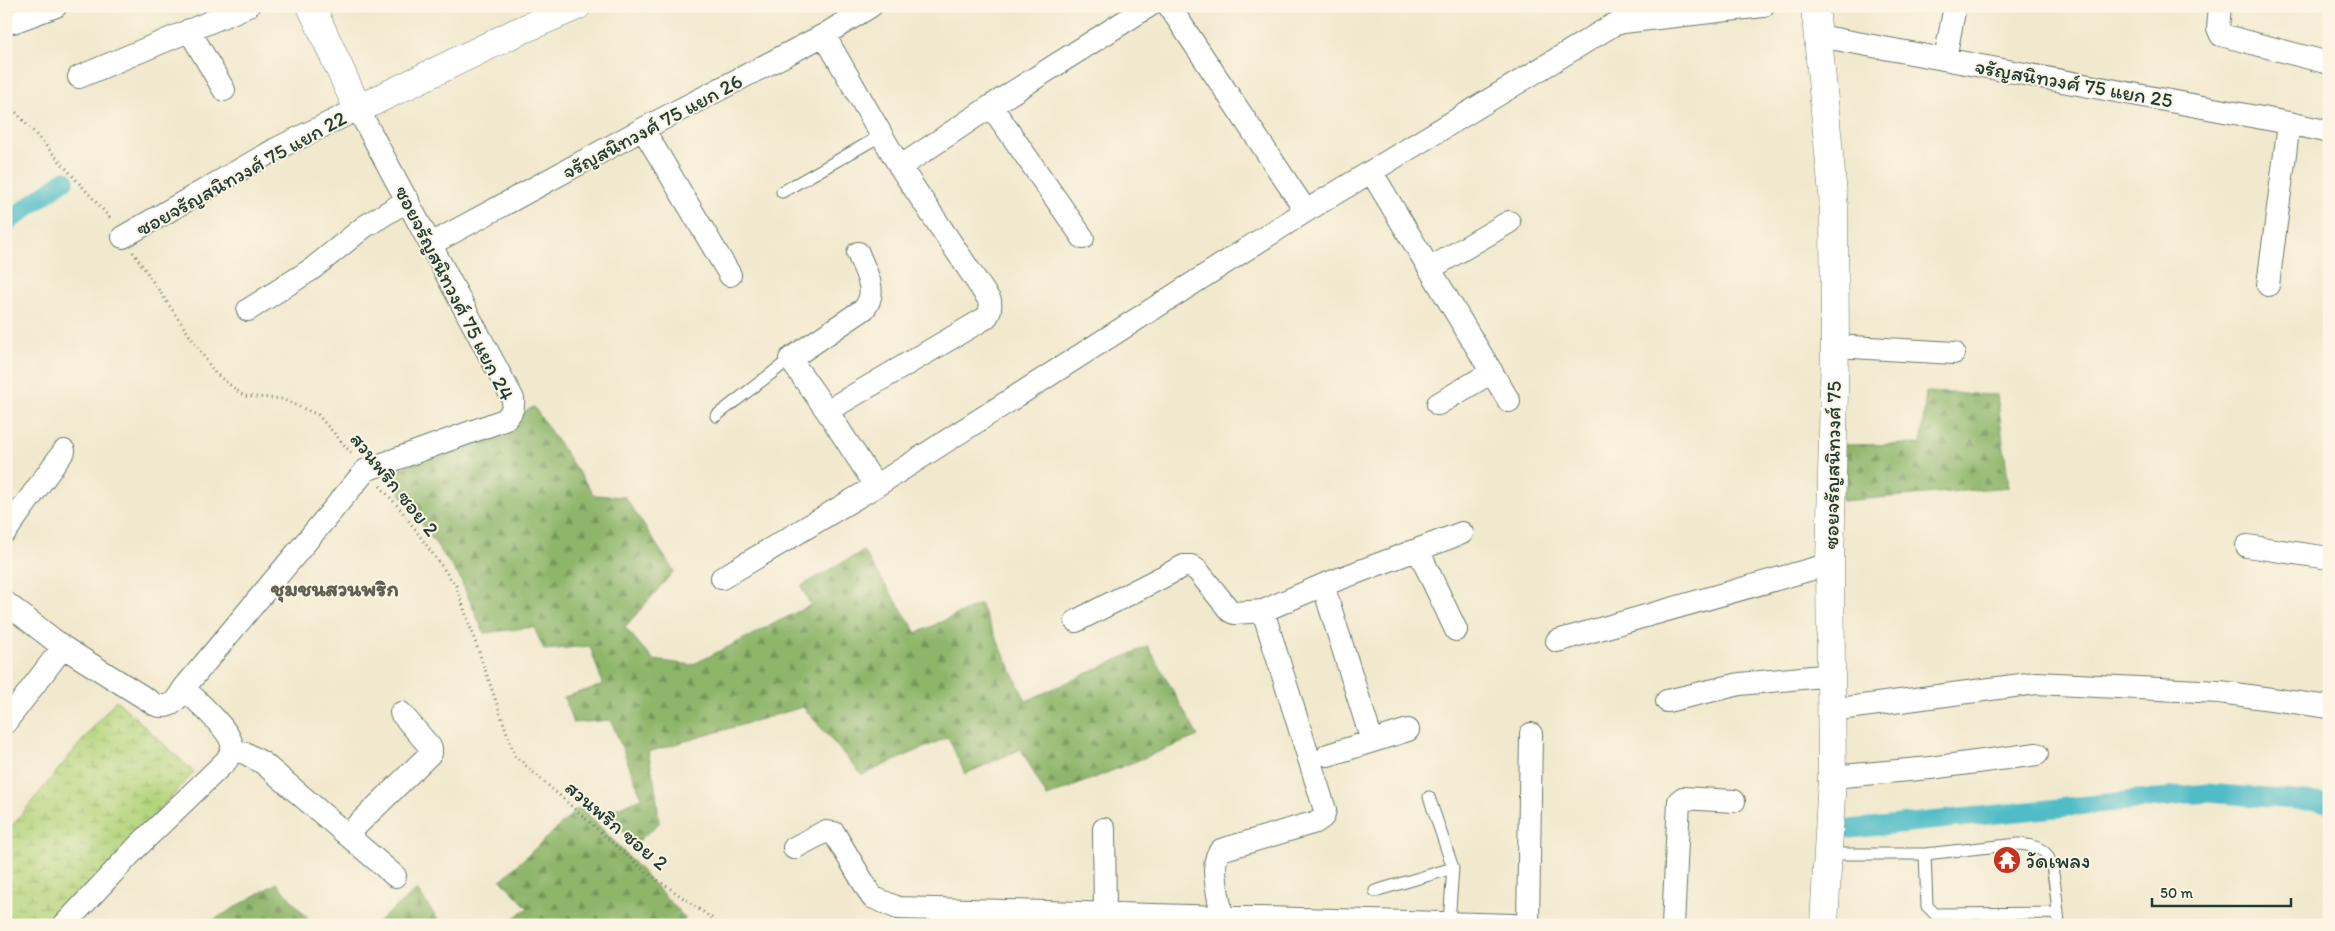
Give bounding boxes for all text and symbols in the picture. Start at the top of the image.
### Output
street label: จรัญสนิทวงศ์ 75 แยก 25 [1973,53,2175,113]
street label: จรัญสนิทวงศ์ 75 แยก 26 [558,68,746,184]
street label: ซอยจรัญสนิทวงศ์ 75 แยก 22 [132,105,350,241]
street label: ซอยจรัญสนิทวงศ์ 75 แยก 24 [390,181,520,405]
street label: ซอยจรัญสนิทวงศ์ 75 [1818,381,1846,549]
street label: สวนพริก ซอย 2 [345,427,445,541]
district label: ชุมชนสวนพริก [270,575,399,603]
street label: สวนพริก ซอย 2 [560,775,674,875]
temple icon: วัดเพลง [1992,845,2022,875]
place label: วัดเพลง [2026,848,2090,873]
scale bar [2152,876,2291,908]
text: 50 m [2160,884,2193,902]

